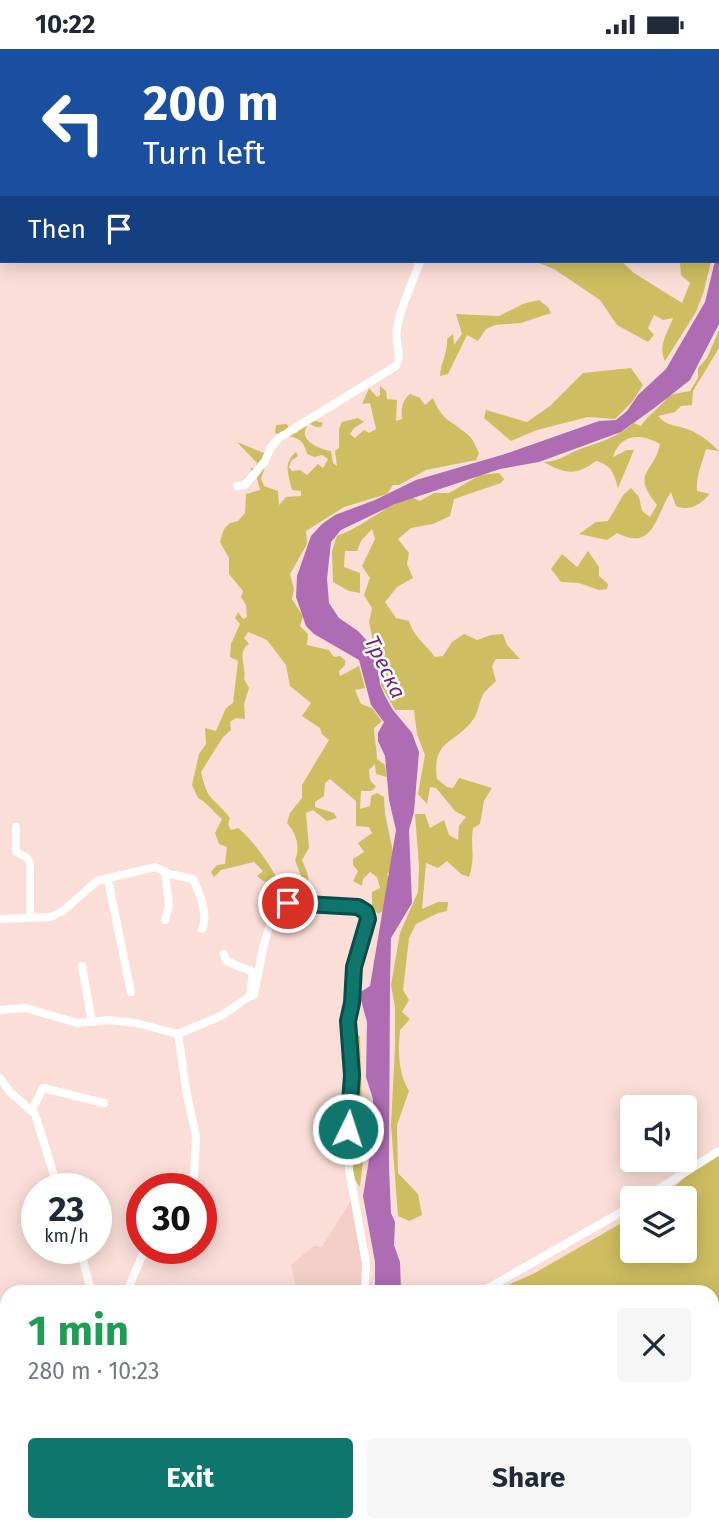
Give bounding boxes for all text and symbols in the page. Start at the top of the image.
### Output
text: 10:22 [35,9,95,40]
text: 200 m [143,74,279,133]
icon: left [28,77,119,168]
text: Turn left [143,134,265,172]
icon: arrive [100,210,138,248]
text: Then [28,214,86,245]
water label: Треска [359,631,411,703]
pin [258,873,318,933]
icon: arrive [269,884,307,922]
position arrow [311,1092,385,1166]
map controls [620,1095,697,1263]
button: sound [620,1095,697,1172]
speed limit sign: 30 [126,1173,217,1264]
button: layers [620,1186,697,1263]
text: 23 [48,1188,85,1230]
text: km/h [44,1225,89,1247]
text: 1 min [28,1306,129,1356]
button: close [617,1308,691,1382]
text: 280 m · 10:23 [28,1357,159,1385]
button: Exit [28,1438,353,1518]
button: Share [367,1438,691,1518]

